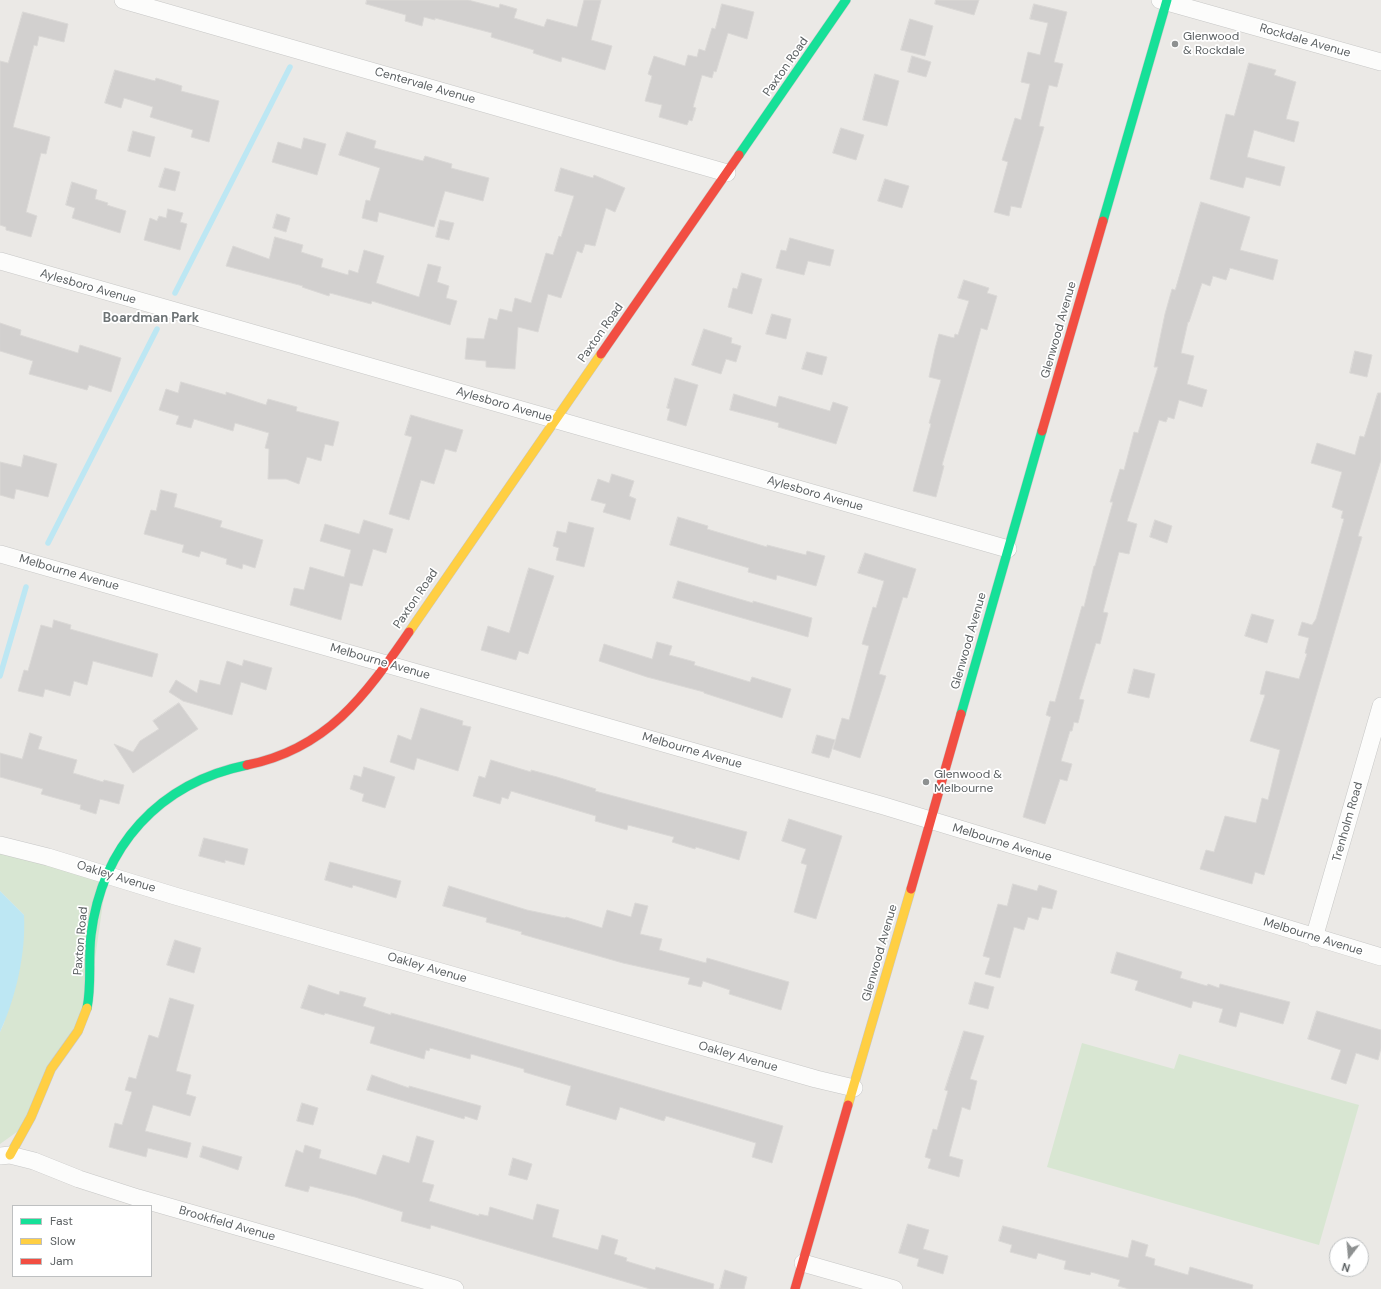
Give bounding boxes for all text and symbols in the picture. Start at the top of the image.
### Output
street label: Rockdale Avenue [1258,21,1352,61]
place label: Glenwood & Rockdale [1183,30,1245,58]
street label: Paxton Road [760,35,812,99]
marker: Glenwood & Rockdale [1170,39,1180,49]
street label: Centervale Avenue [373,65,477,107]
street label: Aylesboro Avenue [38,266,138,308]
street label: Glenwood Avenue [1038,280,1080,380]
street label: Paxton Road [575,301,627,365]
district label: Boardman Park [103,311,199,327]
street label: Aylesboro Avenue [454,384,554,426]
street label: Aylesboro Avenue [765,473,865,515]
street label: Melbourne Avenue [17,552,121,594]
street label: Paxton Road [391,566,441,632]
street label: Glenwood Avenue [948,591,990,691]
street label: Melbourne Avenue [328,641,432,683]
street label: Melbourne Avenue [640,730,744,772]
place label: Glenwood & Melbourne [934,768,1002,796]
marker: Glenwood & Melbourne [921,777,931,787]
street label: Trenholm Road [1330,780,1366,864]
street label: Melbourne Avenue [951,821,1053,865]
street label: Oakley Avenue [75,858,157,896]
street label: Glenwood Avenue [859,903,901,1003]
street label: Paxton Road [71,906,91,976]
street label: Melbourne Avenue [1262,915,1364,959]
street label: Oakley Avenue [386,950,468,986]
street label: Oakley Avenue [697,1039,779,1075]
street label: Brookfield Avenue [177,1203,277,1245]
legend [12,1205,152,1277]
text: Fast [50,1213,73,1229]
text: Slow [50,1233,76,1249]
north arrow [1329,1237,1369,1277]
text: Jam [50,1253,73,1269]
text: N [1340,1260,1352,1275]

